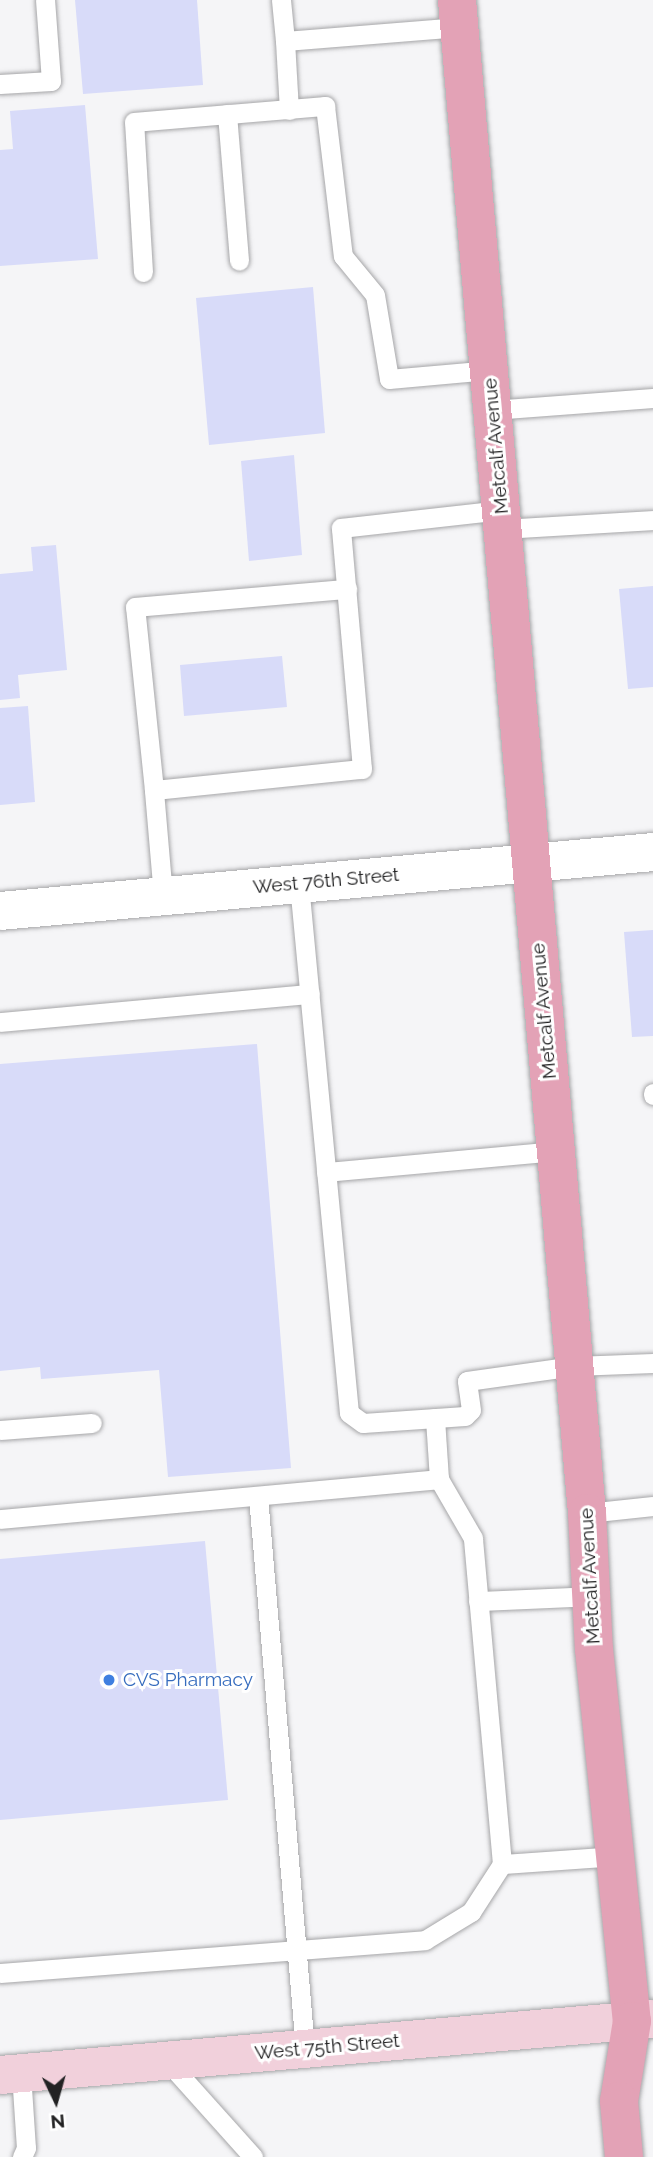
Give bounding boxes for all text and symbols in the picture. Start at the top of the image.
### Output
street label: Metcalf Avenue [479,377,513,515]
street label: West 76th Street [252,863,400,899]
street label: Metcalf Avenue [527,942,561,1080]
street label: Metcalf Avenue [575,1507,605,1645]
place label: CVS Pharmacy [123,1669,253,1691]
marker: CVS Pharmacy [101,1672,117,1688]
street label: West 75th Street [254,2029,400,2065]
north arrow [21,2066,91,2136]
text: N [50,2110,66,2134]

